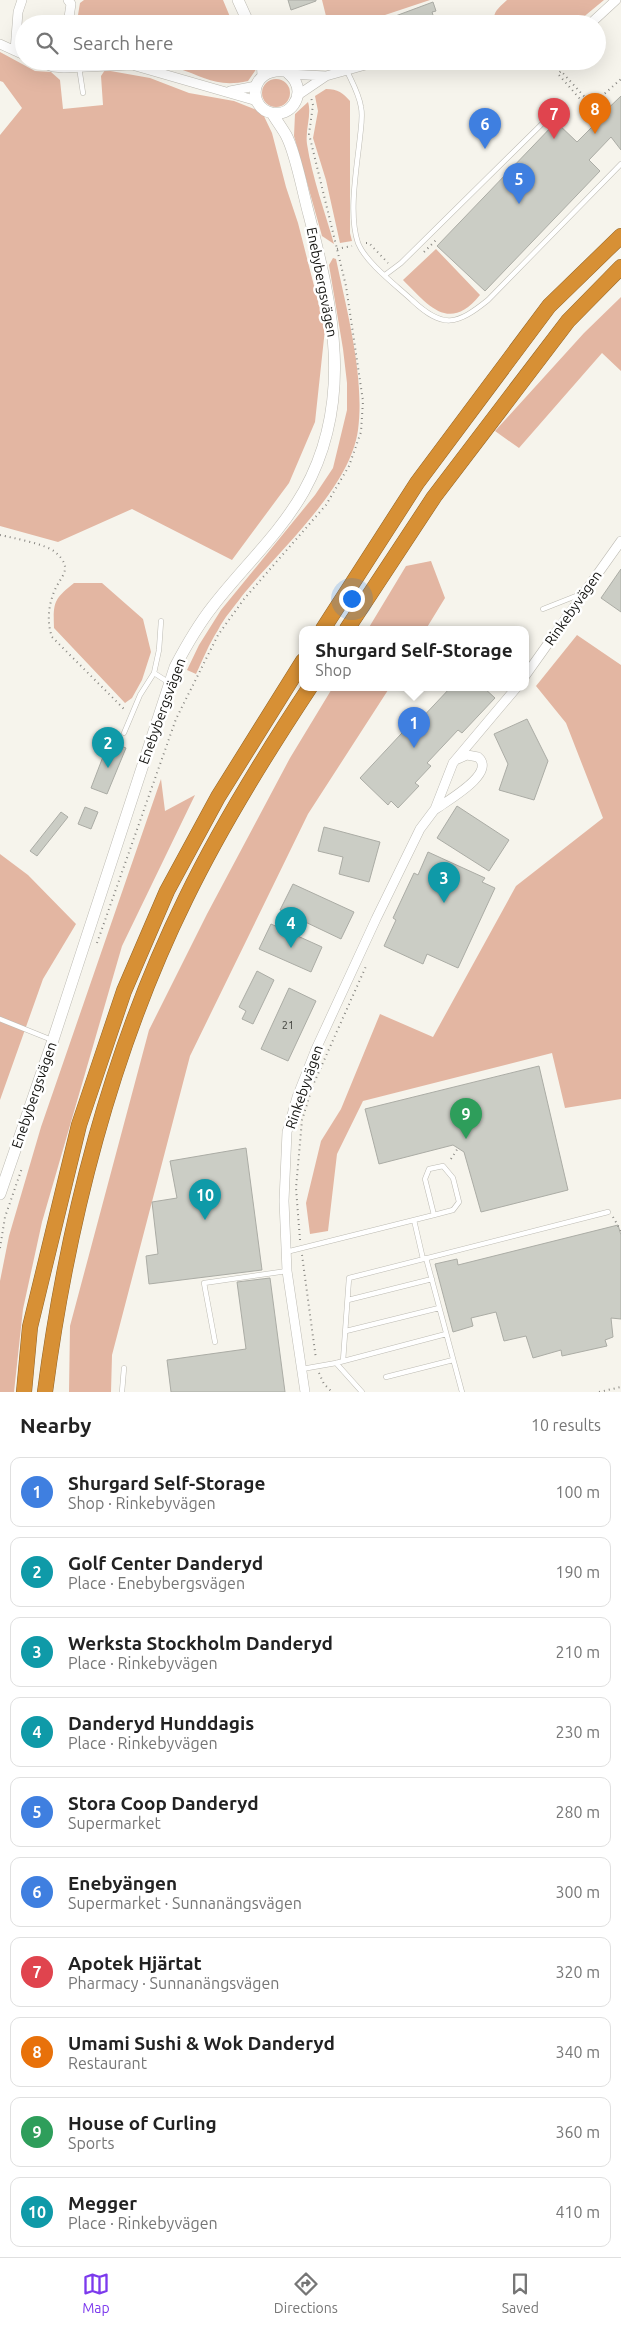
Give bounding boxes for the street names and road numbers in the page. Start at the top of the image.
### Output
street label: Enebybergsvägen [303,226,341,338]
street label: Rinkebyvägen [541,568,605,648]
street label: Enebybergsvägen [135,656,189,766]
street label: Enebybergsvägen [8,1040,60,1150]
street label: Rinkebyvägen [282,1043,326,1131]

